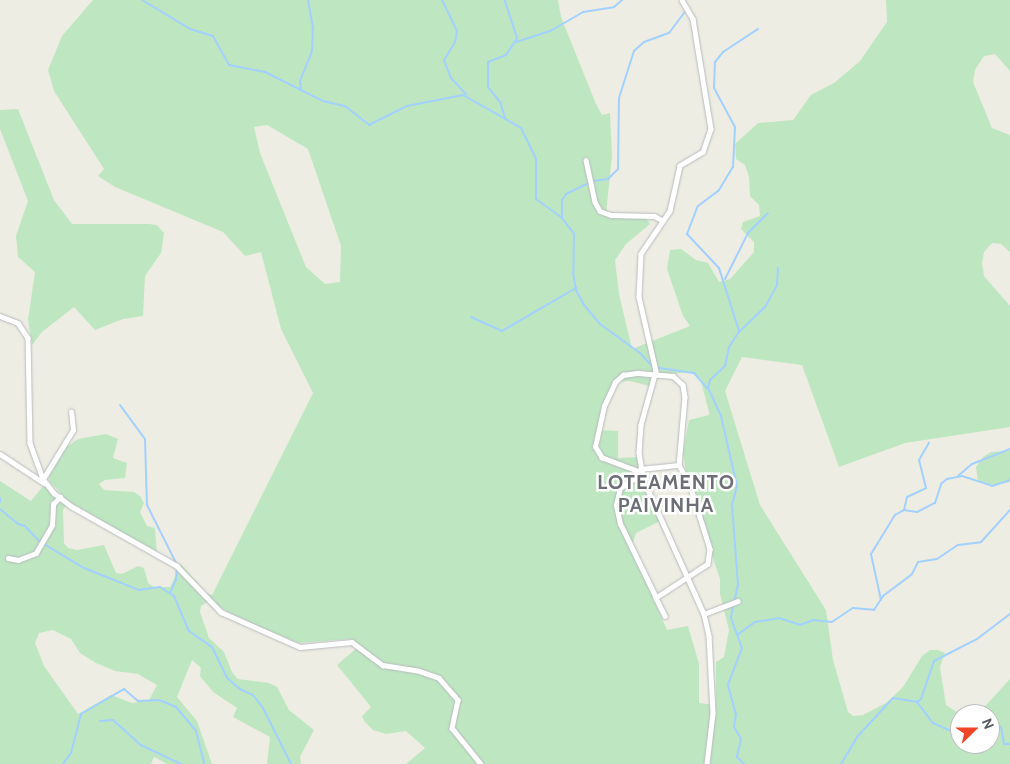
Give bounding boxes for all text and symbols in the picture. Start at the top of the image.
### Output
district label: LOTEAMENTO PAIVINHA [596,470,736,517]
north arrow [950,704,1000,754]
text: N [978,716,998,732]

